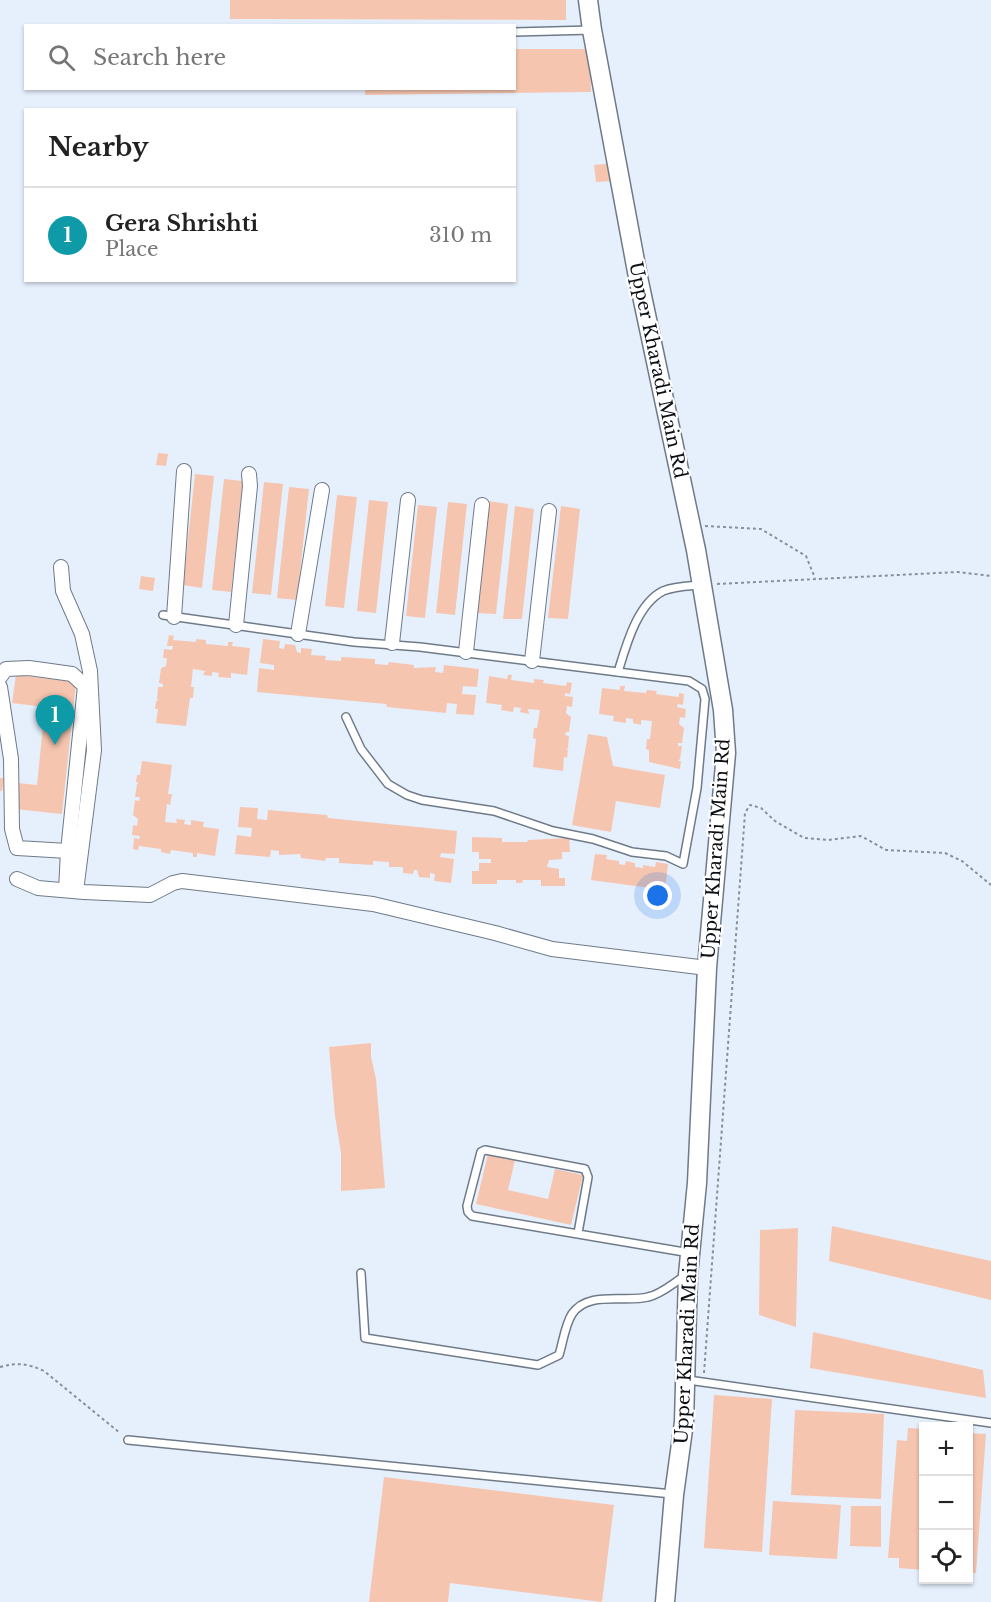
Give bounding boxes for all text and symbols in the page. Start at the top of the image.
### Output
search box [24,24,516,90]
icon: search [45,41,78,74]
text: Search here [93,44,226,71]
text: Nearby [48,131,149,163]
text: Gera Shrishti [105,210,258,237]
text: 1 [63,223,72,247]
text: 310 m [429,223,492,247]
text: Place [105,237,159,261]
street label: Upper Kharadi Main Rd [624,260,692,480]
pin: 1 [36,696,74,745]
street label: Upper Kharadi Main Rd [697,738,735,960]
your location [643,881,672,910]
street label: Upper Kharadi Main Rd [670,1223,704,1445]
map controls [919,1422,973,1584]
button: + [919,1422,973,1476]
button: − [919,1476,973,1530]
button: locate [919,1530,973,1584]

